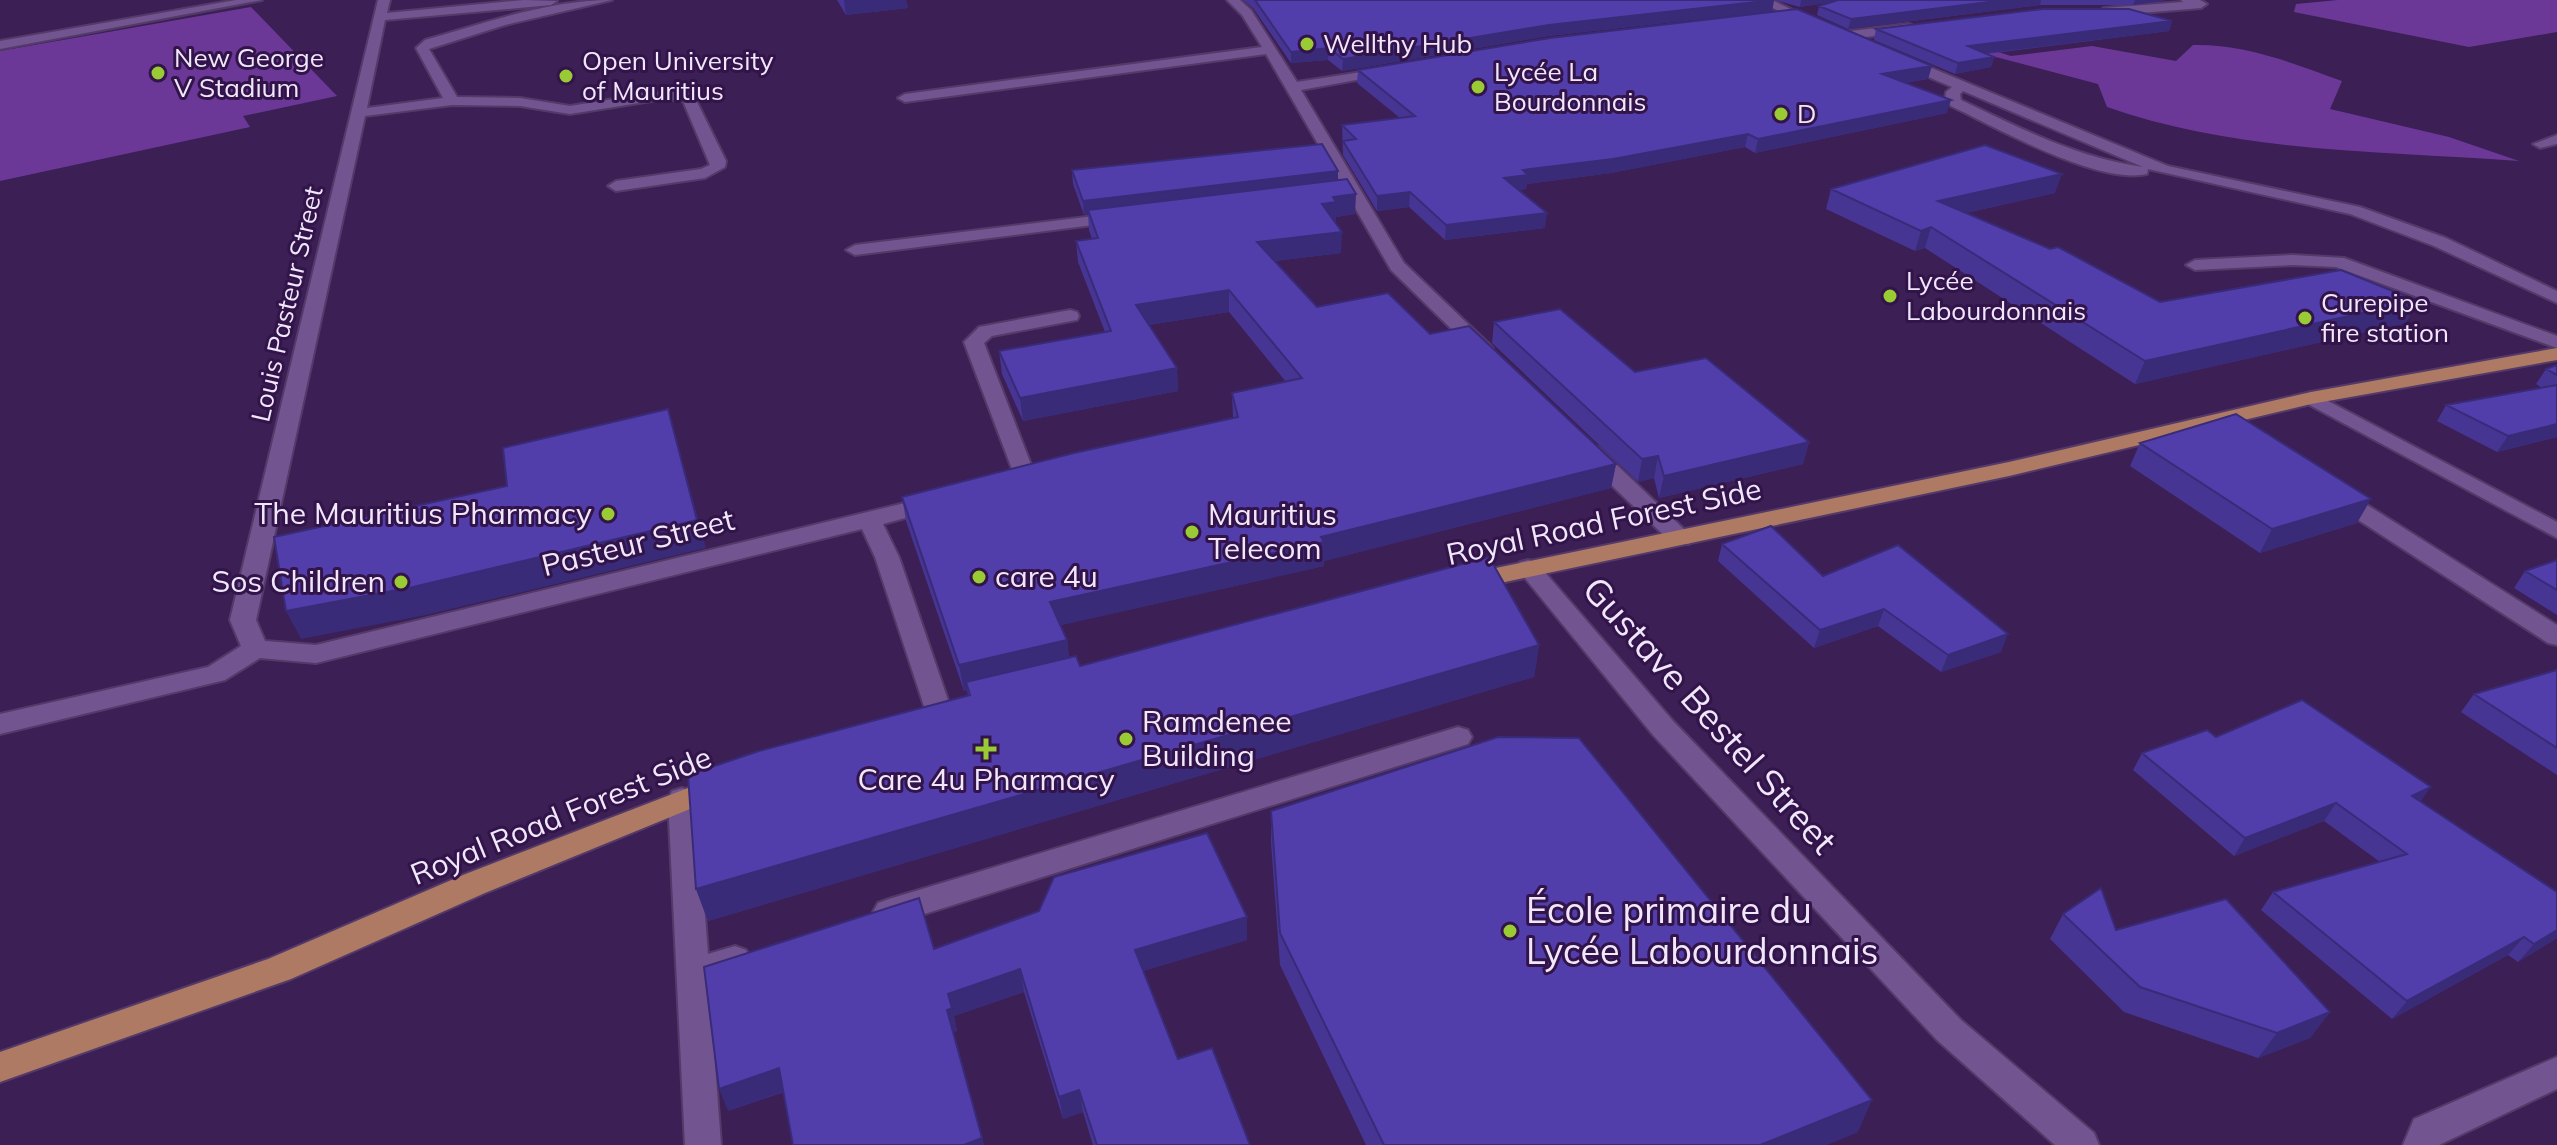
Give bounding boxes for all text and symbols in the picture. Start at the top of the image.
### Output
place label: Wellthy Hub [1323,27,1472,60]
marker: Wellthy Hub [1298,35,1316,53]
place label: New George V Stadium [174,41,324,104]
place label: Open University of Mauritius [582,44,774,107]
place label: Lycée La Bourdonnais [1494,55,1646,118]
marker: New George V Stadium [149,64,167,82]
marker: Open University of Mauritius [557,67,575,85]
marker: Lycée La Bourdonnais [1469,78,1487,96]
place label: D [1797,97,1816,130]
marker: D [1772,105,1790,123]
street label: Louis Pasteur Street [243,183,330,425]
place label: Lycée Labourdonnais [1906,264,2086,327]
place label: Curepipe fire station [2321,286,2449,349]
marker: Lycée Labourdonnais [1881,287,1899,305]
marker: Curepipe fire station [2296,309,2314,327]
street label: Royal Road Forest Side [1443,469,1765,573]
place label: The Mauritius Pharmacy [254,494,592,532]
place label: Mauritius Telecom [1208,495,1337,567]
street label: Pasteur Street [537,500,738,584]
marker: The Mauritius Pharmacy [599,505,617,523]
marker: Mauritius Telecom [1183,523,1201,541]
place label: care 4u [995,557,1098,595]
place label: Sos Children [211,562,385,600]
street label: Gustave Bestel Street [1574,567,1847,863]
marker: care 4u [970,568,988,586]
marker: Sos Children [392,573,410,591]
place label: Ramdenee Building [1142,702,1292,774]
marker: Ramdenee Building [1117,730,1135,748]
street label: Royal Road Forest Side [405,737,717,893]
marker: Care 4u Pharmacy [977,740,995,758]
place label: Care 4u Pharmacy [857,760,1115,798]
place label: École primaire du Lycée Labourdonnais [1526,887,1878,973]
marker: École primaire du Lycée Labourdonnais [1501,922,1519,940]

